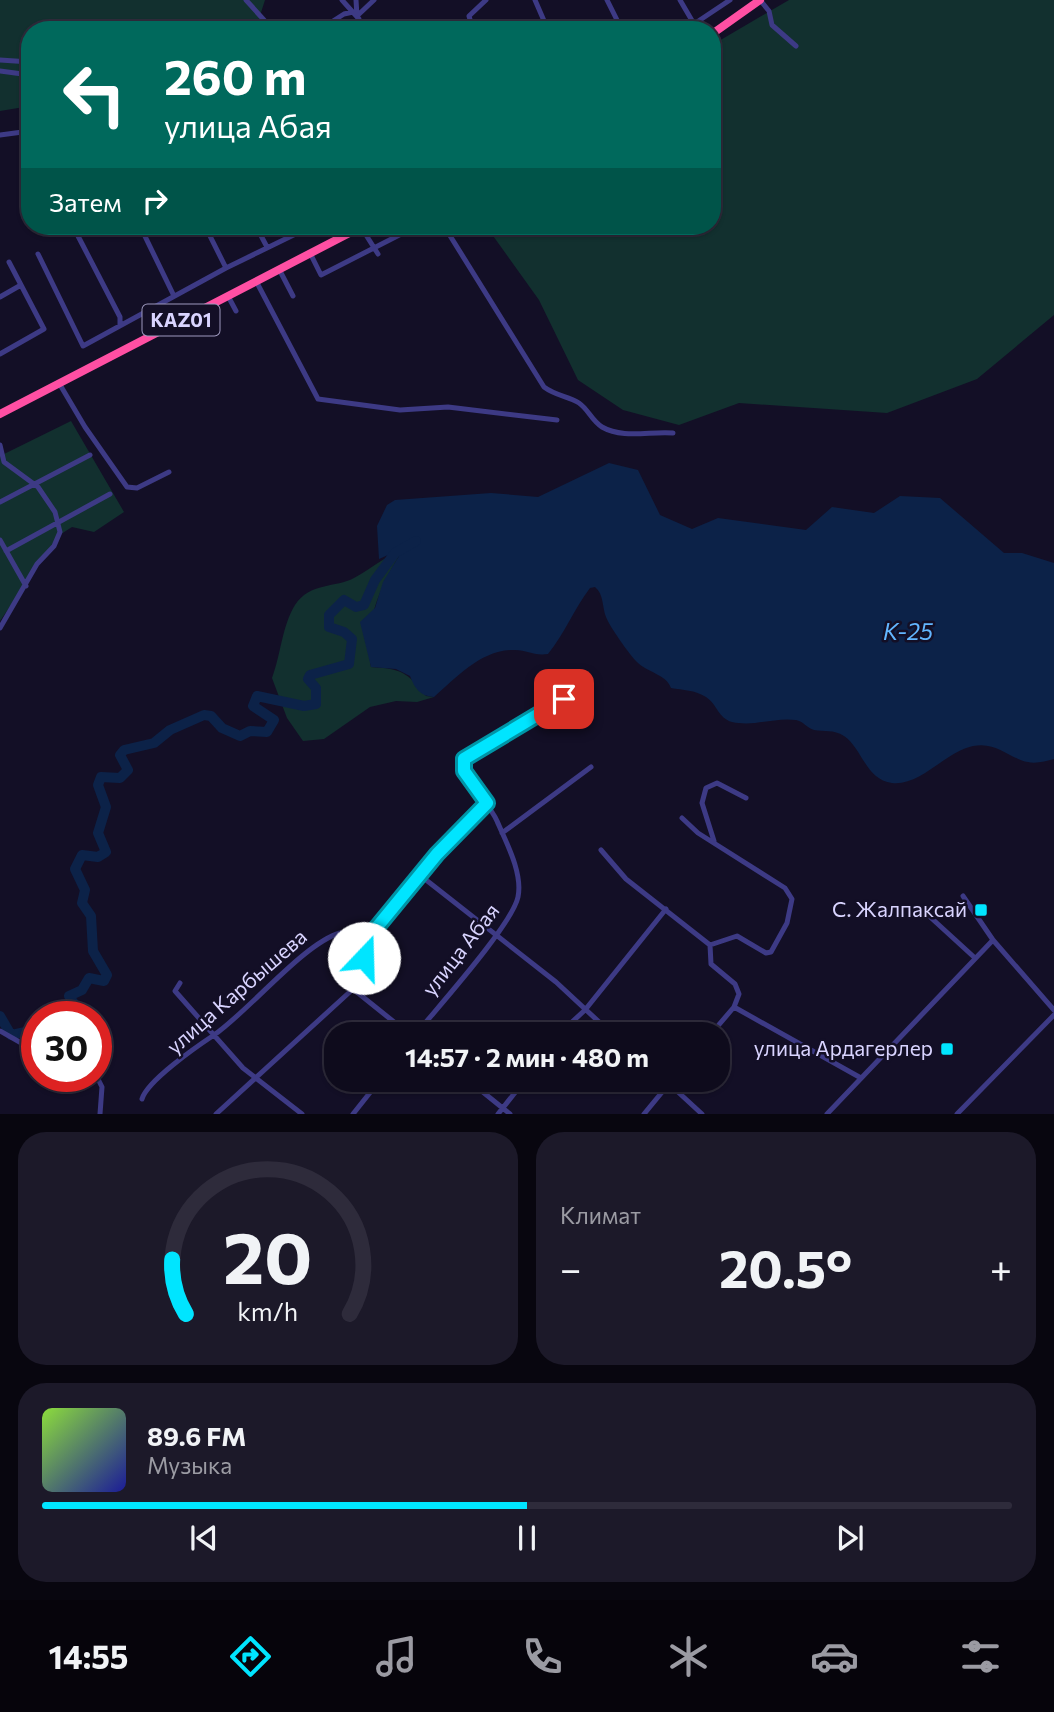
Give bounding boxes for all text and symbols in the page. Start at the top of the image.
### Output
text: 260 m [164,45,306,105]
icon: left [49,49,140,140]
text: улица Абая [164,105,332,145]
icon: right [136,182,174,220]
text: Затем [49,186,122,217]
road number: KАZ01 [142,304,220,336]
water label: К-25 [883,617,934,645]
pin [534,669,594,729]
icon: arrive [545,680,583,718]
place label: С. Жалпаксай [832,896,967,921]
street label: улица Абая [416,898,504,1000]
marker: С. Жалпаксай [973,902,989,918]
position arrow [327,921,401,995]
street label: улица Карбышева [161,923,311,1058]
speed limit sign: 30 [21,1001,112,1092]
place label: улица Ардагерлер [754,1035,933,1060]
text: 14:57 · 2 мин · 480 m [405,1041,649,1072]
marker: улица Ардагерлер [939,1041,955,1057]
text: Климат [560,1201,641,1229]
text: 20 [223,1211,313,1300]
text: 20.5° [719,1235,852,1299]
text: − [560,1244,582,1291]
text: + [990,1244,1012,1291]
text: km/h [238,1296,298,1326]
text: 89.6 FM [147,1420,246,1451]
text: Музыка [147,1451,232,1479]
icon: previous [185,1519,223,1557]
icon: pause [508,1519,546,1557]
icon: next [831,1519,869,1557]
icon: directions [226,1632,275,1681]
icon: music [372,1632,421,1681]
icon: phone [518,1632,567,1681]
icon: climate [664,1632,713,1681]
icon: car [810,1632,859,1681]
icon: filters [956,1632,1005,1681]
text: 14:55 [49,1636,128,1676]

